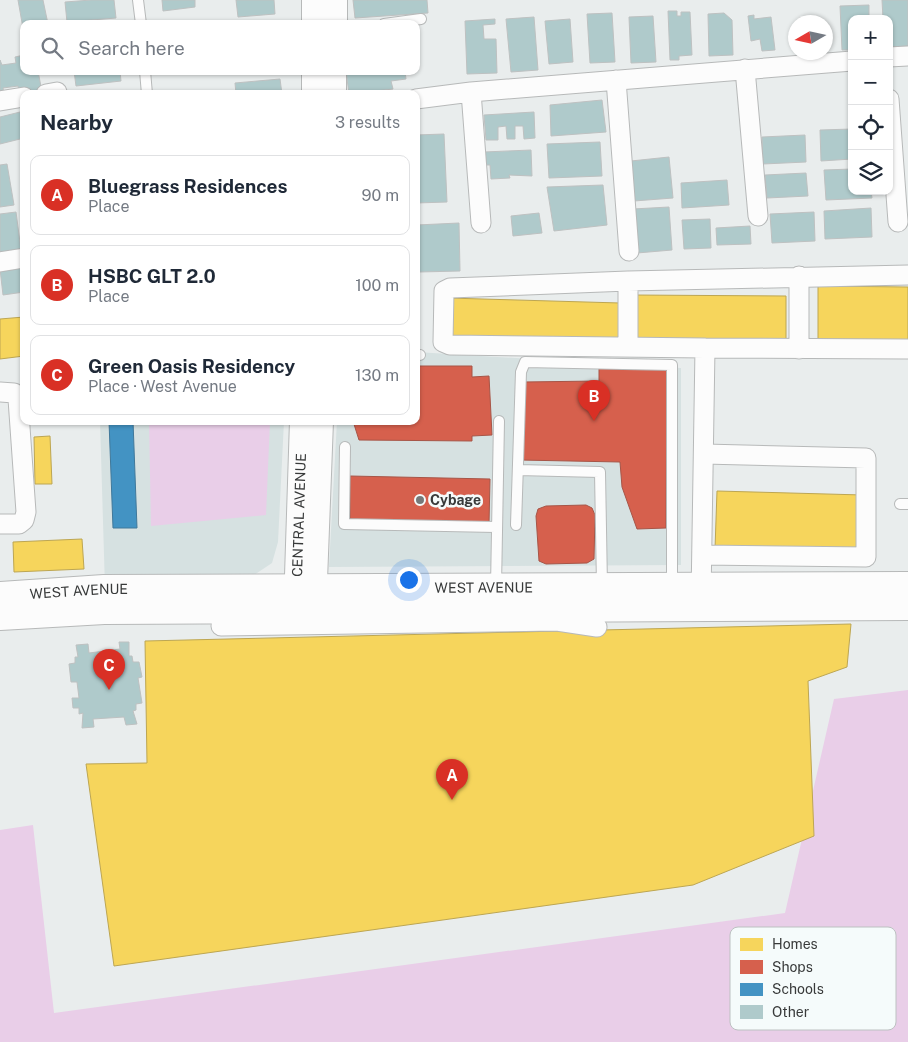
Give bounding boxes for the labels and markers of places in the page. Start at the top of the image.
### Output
pin: B [578,380,610,421]
place label: Cybage [430,492,481,508]
marker: Cybage [414,494,426,506]
pin: C [93,649,125,690]
pin: A [436,759,468,800]

